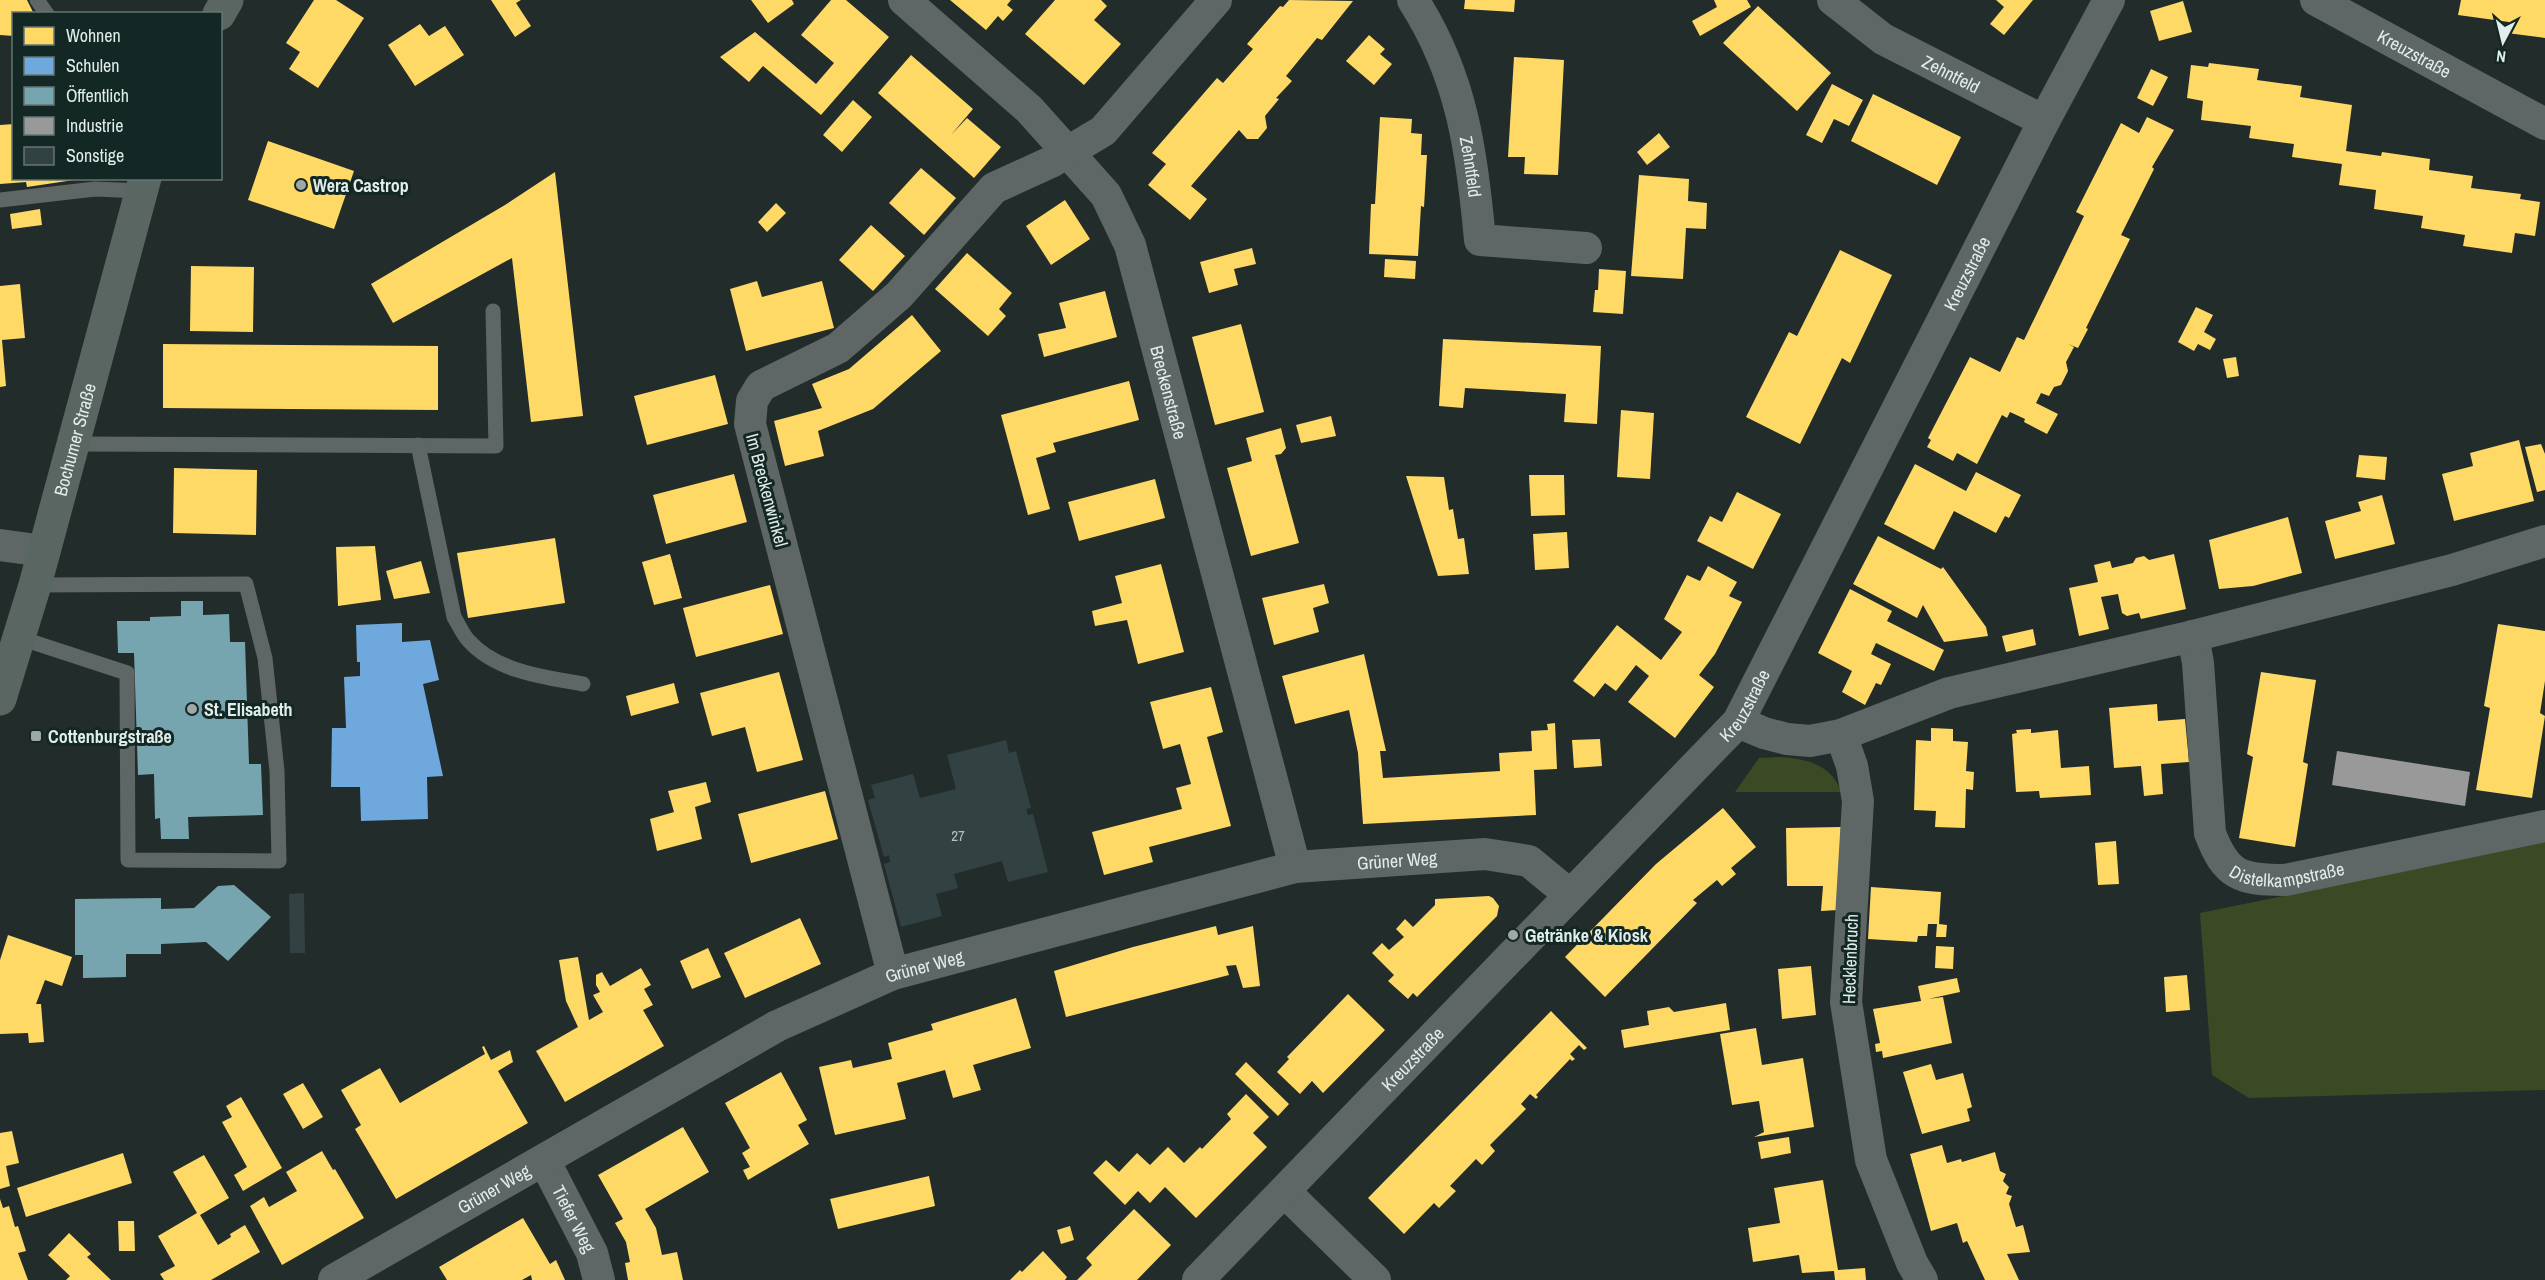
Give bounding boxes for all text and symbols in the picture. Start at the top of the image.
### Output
legend [12,12,222,180]
north arrow [2473,12,2533,72]
text: Wohnen [66,23,121,48]
street label: Kreuzstraße [2373,23,2456,83]
text: N [2495,45,2507,68]
street label: Zehntfeld [1918,49,1984,99]
text: Schulen [66,53,119,78]
text: Öffentlich [66,83,129,108]
text: Industrie [66,113,123,138]
street label: Zehntfeld [1454,134,1488,198]
text: Sonstige [66,143,124,168]
place label: Wera Castrop [313,173,409,198]
marker: Wera Castrop [294,178,308,192]
street label: Kreuzstraße [1937,232,1996,315]
street label: Breckenstraße [1145,343,1193,442]
street label: Bochumer Straße [47,380,102,499]
street label: Im Breckenwinkel [740,431,794,549]
street label: Kreuzstraße [1713,665,1775,747]
place label: St. Elisabeth [204,697,293,722]
marker: St. Elisabeth [185,702,199,716]
place label: Cottenburgstraße [48,724,172,749]
marker: Cottenburgstraße [29,729,43,743]
house number: 27 [951,825,965,846]
street label: Grüner Weg [1356,845,1439,875]
street label: Distelkampstraße [2225,856,2346,893]
street label: Hecklenbruch [1836,913,1864,1005]
place label: Getränke & Kiosk [1525,923,1649,948]
marker: Getränke & Kiosk [1506,928,1520,942]
street label: Grüner Weg [881,943,967,989]
street label: Kreuzstraße [1375,1021,1449,1096]
street label: Grüner Weg [453,1157,535,1219]
street label: Tiefer Weg [547,1181,602,1257]

